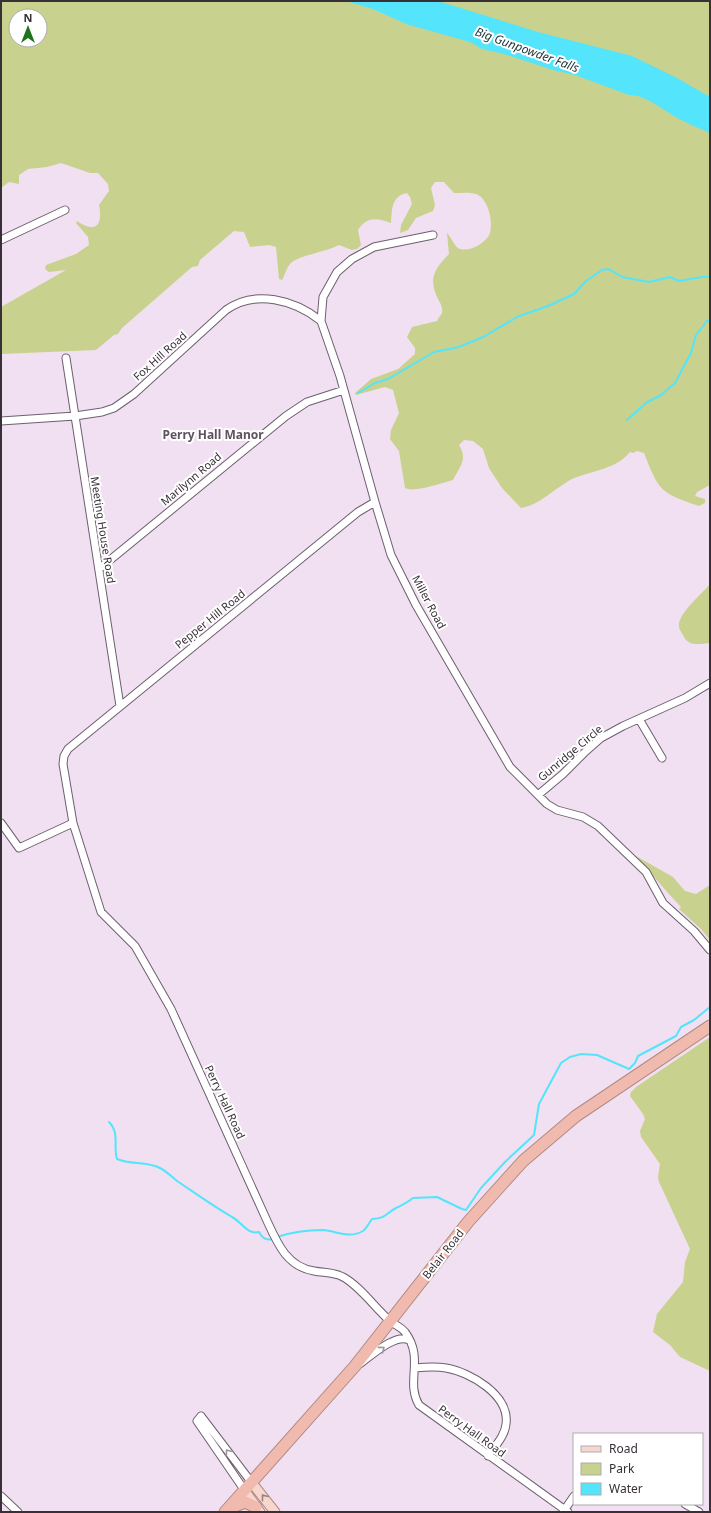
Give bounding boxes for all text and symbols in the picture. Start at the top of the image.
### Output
north arrow [8,8,48,48]
text: N [24,10,32,25]
water label: Big Gunpowder Falls [473,23,581,76]
street label: Fox Hill Road [130,328,189,384]
district label: Perry Hall Manor [162,426,264,443]
street label: Marilynn Road [157,449,224,508]
street label: Meeting House Road [88,475,119,584]
street label: Miller Road [409,572,450,631]
street label: Pepper Hill Road [172,586,248,651]
street label: Gunridge Circle [534,721,605,784]
street label: Perry Hall Road [202,1062,249,1141]
street label: Belair Road [419,1226,467,1282]
one-way arrow [377,1347,384,1354]
street label: Perry Hall Road [436,1401,509,1460]
legend [573,1433,703,1505]
text: Road [609,1440,638,1457]
one-way arrow [226,1450,233,1457]
text: Park [609,1460,635,1477]
text: Water [609,1480,643,1497]
one-way arrow [261,1495,268,1502]

